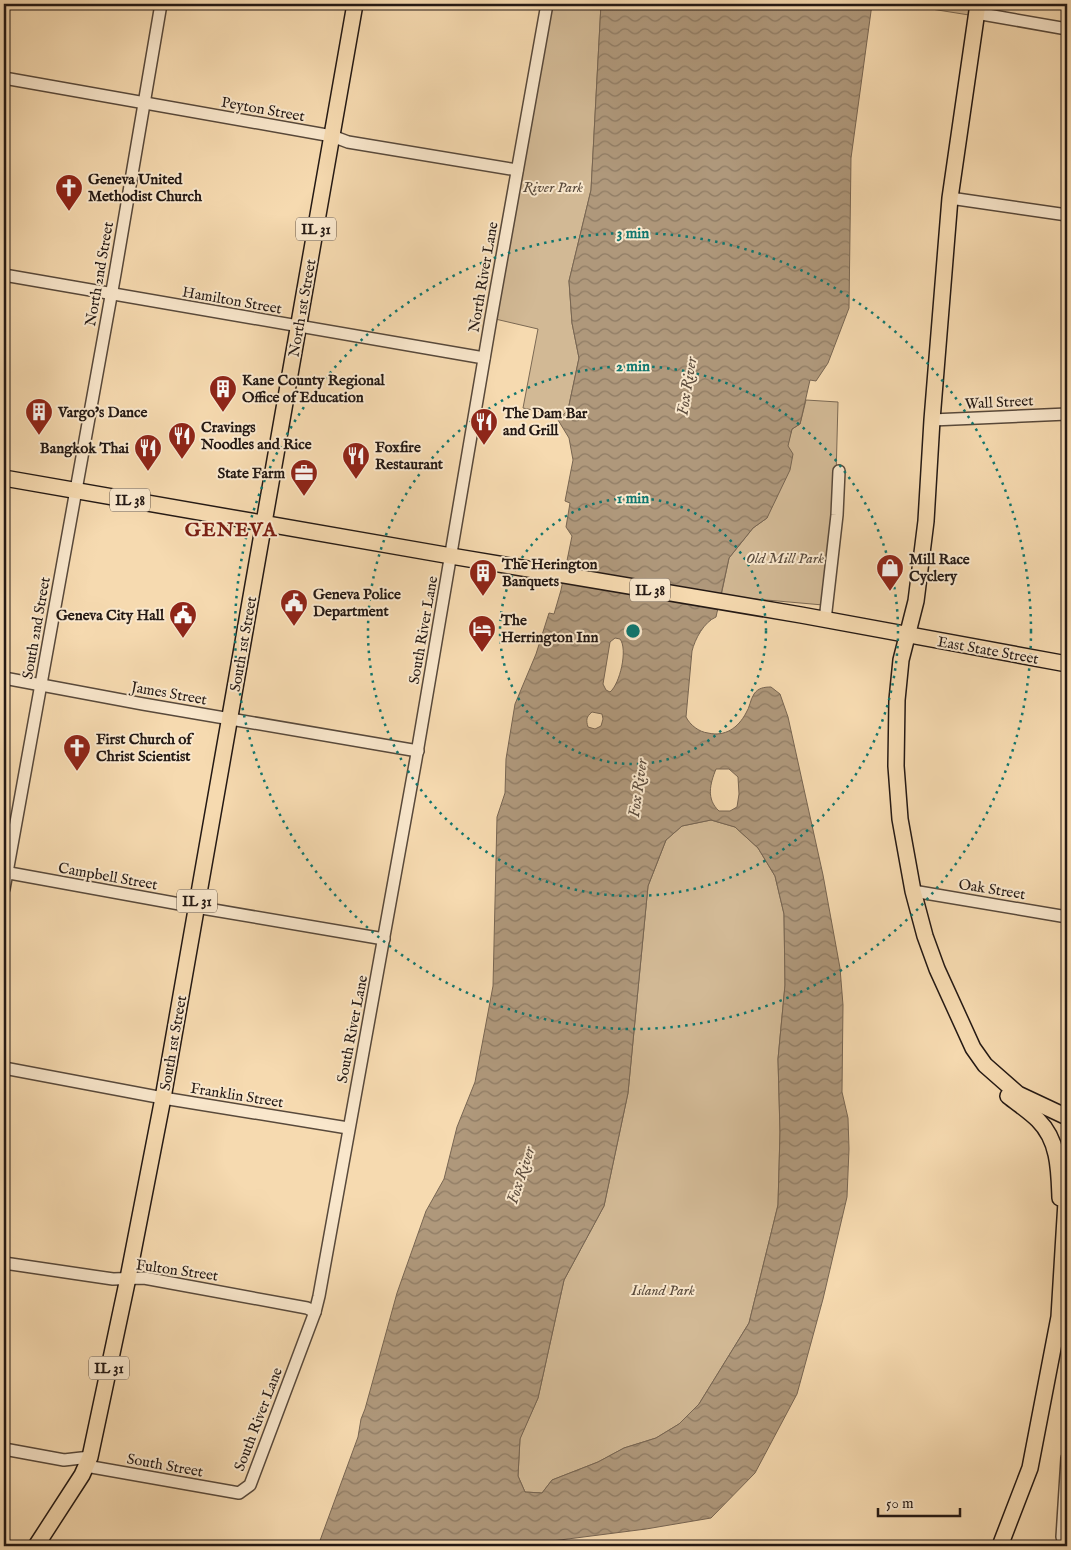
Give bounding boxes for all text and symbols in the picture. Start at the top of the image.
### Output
street label: Peyton Street [220,93,306,126]
place label: Geneva United Methodist Church [88,170,203,206]
church icon: Geneva United Methodist Church [54,173,84,212]
park label: River Park [523,178,583,197]
road number: IL 31 [296,218,336,240]
street label: North 2nd Street [81,220,118,328]
street label: North River Lane [464,220,503,334]
text: 3 min [617,224,649,243]
street label: North 1st Street [285,258,320,359]
street label: Hamilton Street [181,282,283,319]
water label: Fox River [673,354,703,417]
text: 2 min [616,357,650,376]
place label: Kane County Regional Office of Education [242,371,386,407]
building icon: Kane County Regional Office of Education [208,374,238,413]
street label: Wall Street [964,391,1034,414]
building icon: Vargo's Dance [24,397,54,436]
place label: Vargo's Dance [57,403,148,422]
place label: The Dam Bar and Grill [502,404,588,440]
restaurant icon: The Dam Bar and Grill [469,407,499,446]
place label: Cravings Noodles and Rice [200,418,312,454]
restaurant icon: Cravings Noodles and Rice [167,421,197,460]
restaurant icon: Bangkok Thai [133,433,163,472]
place label: Foxfire Restaurant [375,438,444,474]
place label: Bangkok Thai [40,439,129,458]
restaurant icon: Foxfire Restaurant [341,441,371,480]
office icon: State Farm [289,458,319,497]
place label: State Farm [217,464,285,483]
road number: IL 38 [110,488,150,512]
text: 1 min [617,489,649,508]
district label: GENEVA [185,518,278,543]
park label: Old Mill Park [746,549,824,568]
place label: Mill Race Cyclery [909,550,970,586]
shop icon: Mill Race Cyclery [875,553,905,592]
place label: The Herington Banquets [501,555,597,591]
building icon: The Herington Banquets [468,558,498,597]
street label: South River Lane [405,574,442,686]
street label: South 2nd Street [18,575,55,681]
road number: IL 38 [630,578,670,602]
place label: Geneva Police Department [313,585,401,621]
public building icon: Geneva Police Department [279,588,309,627]
street label: South 1st Street [226,595,261,693]
public building icon: Geneva City Hall [168,600,198,639]
place label: Geneva City Hall [56,606,165,625]
place label: The Herrington Inn [500,611,599,647]
hotel icon: The Herrington Inn [467,614,497,653]
centre of rings [624,622,642,640]
street label: East State Street [936,632,1040,669]
street label: James Street [128,677,208,709]
place label: First Church of Christ Scientist [96,730,194,766]
church icon: First Church of Christ Scientist [62,733,92,772]
water label: Fox River [625,756,653,819]
street label: Campbell Street [57,858,159,895]
street label: Oak Street [957,875,1027,904]
road number: IL 31 [177,889,217,912]
street label: South River Lane [333,973,372,1085]
street label: South 1st Street [156,994,191,1092]
street label: Franklin Street [189,1079,285,1112]
water label: Fox River [503,1143,541,1207]
street label: Fulton Street [135,1255,219,1286]
park label: Island Park [630,1281,695,1300]
road number: IL 31 [89,1356,129,1380]
street label: South River Lane [230,1365,287,1474]
street label: South Street [125,1449,205,1482]
scale bar [878,1485,961,1517]
text: 50 m [886,1494,914,1513]

